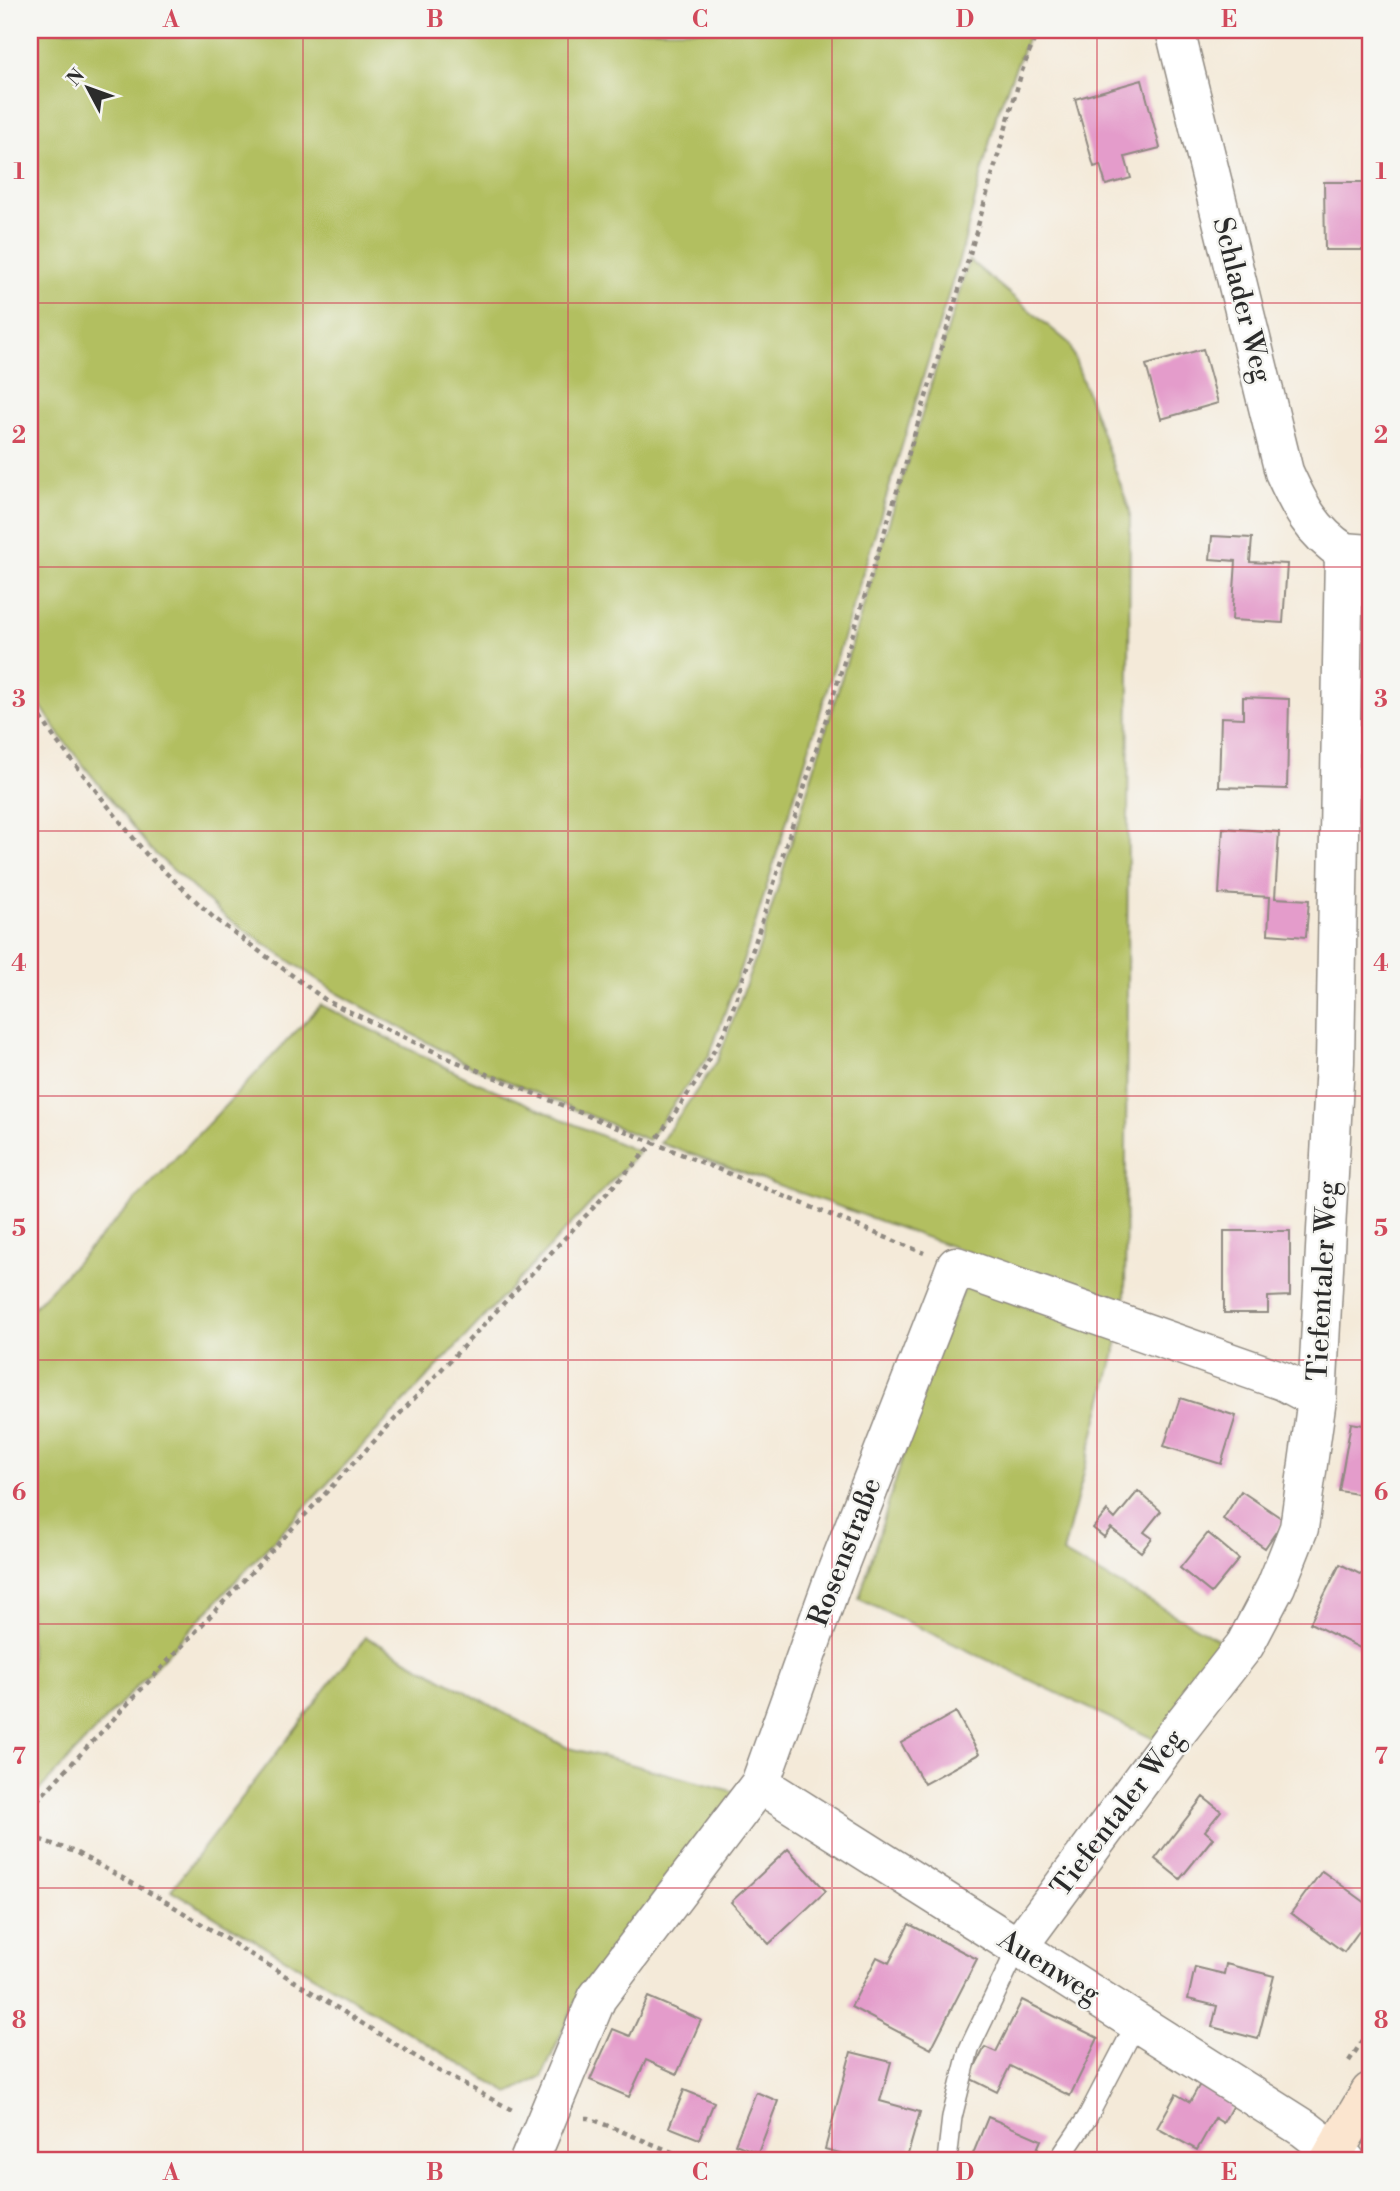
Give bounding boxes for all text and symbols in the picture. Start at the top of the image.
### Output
text: A [162,6,180,34]
text: B [426,6,444,34]
text: C [692,6,708,34]
text: D [956,6,974,34]
text: E [1221,6,1237,34]
north arrow [52,52,122,122]
text: N [62,64,90,91]
text: 1 [13,158,25,186]
text: 1 [1375,158,1387,186]
street label: Schlader Weg [1205,214,1280,387]
text: 2 [12,422,26,450]
text: 2 [1374,422,1388,450]
text: 3 [12,686,26,714]
text: 3 [1374,686,1388,714]
text: 4 [11,950,27,978]
text: 4 [1373,950,1389,978]
street label: Tiefentaler Weg [1300,1180,1346,1382]
text: 5 [12,1215,26,1243]
text: 5 [1374,1215,1388,1243]
street label: Rosenstraße [801,1473,889,1631]
text: 6 [12,1479,26,1507]
text: 6 [1374,1479,1388,1507]
street label: Tiefentaler Weg [1044,1722,1193,1904]
text: 7 [12,1743,26,1771]
text: 7 [1374,1743,1388,1771]
street label: Auenweg [991,1922,1107,2012]
text: 8 [12,2007,26,2035]
text: 8 [1374,2007,1388,2035]
text: A [162,2159,180,2187]
text: B [426,2159,444,2187]
text: C [692,2159,708,2187]
text: D [956,2159,974,2187]
text: E [1221,2159,1237,2187]

